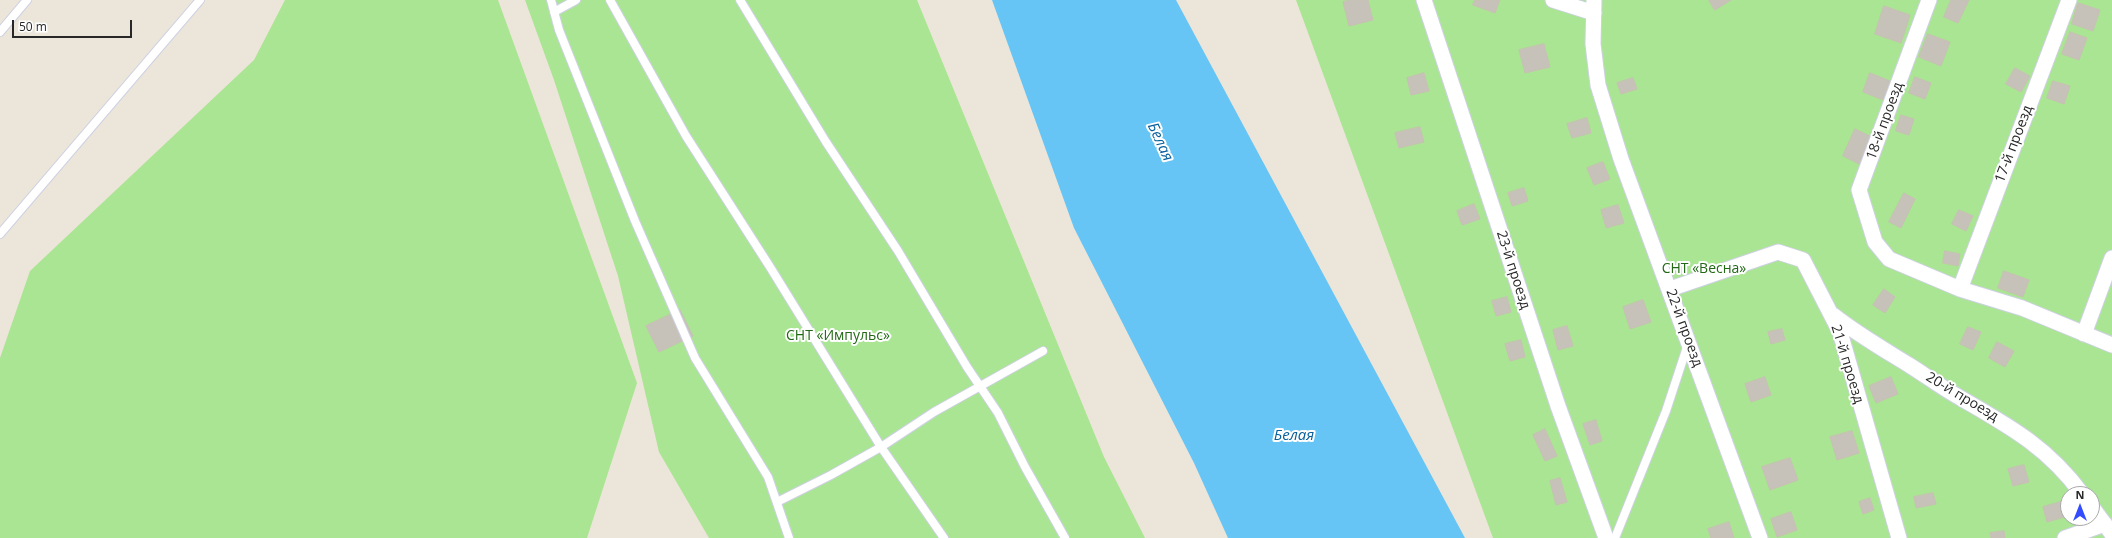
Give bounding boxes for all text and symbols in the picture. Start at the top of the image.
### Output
scale bar [14,12,134,38]
text: 50 m [19,18,47,35]
street label: 18-й проезд [1863,80,1907,162]
street label: 17-й проезд [1992,103,2036,185]
water label: Белая [1143,120,1177,164]
street label: 23-й проезд [1492,229,1534,311]
park label: СНТ «Весна» [1662,261,1746,277]
street label: 22-й проезд [1662,287,1706,369]
street label: 21-й проезд [1827,323,1867,405]
park label: СНТ «Импульс» [786,328,890,344]
street label: 20-й проезд [1923,369,2001,425]
water label: Белая [1274,427,1314,445]
north arrow [2060,486,2100,526]
text: N [2076,487,2084,502]

